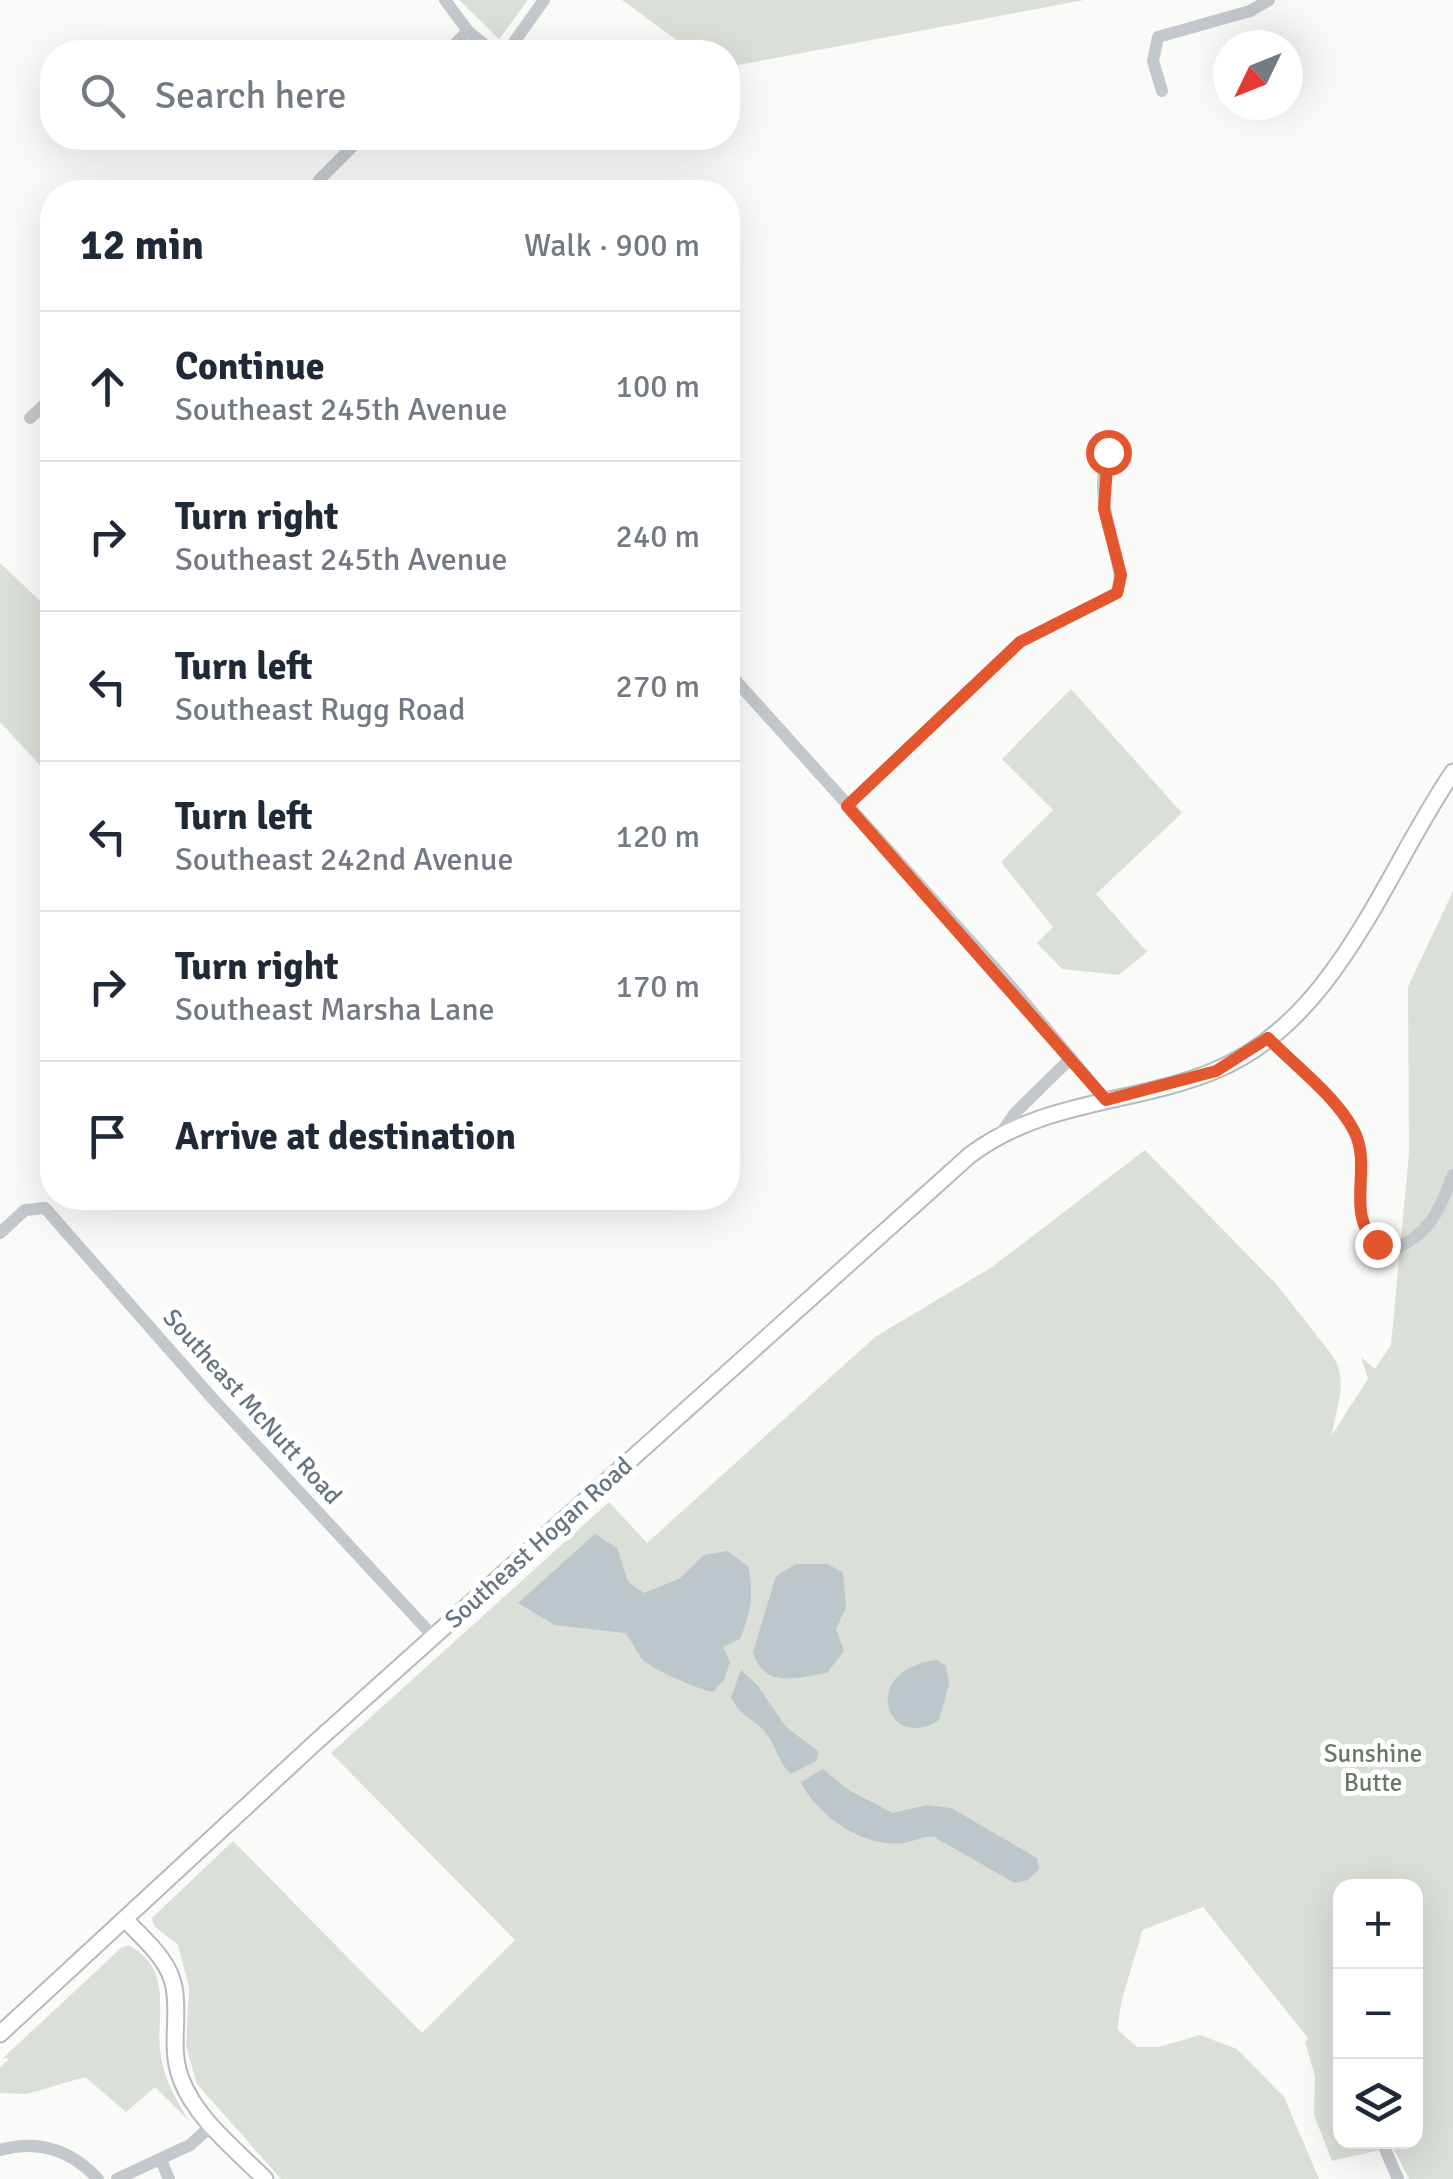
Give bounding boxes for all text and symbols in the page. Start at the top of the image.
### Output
north arrow [1213,30,1303,120]
search box [40,40,740,150]
icon: search [75,68,130,123]
text: Search here [155,72,347,119]
text: 12 min [80,220,204,271]
text: Walk · 900 m [524,226,700,265]
text: Continue [175,343,325,390]
icon: ahead [80,359,135,414]
text: 100 m [616,367,700,406]
text: Southeast 245th Avenue [175,390,508,429]
route start [1086,430,1132,476]
text: Turn right [175,493,339,540]
icon: right [80,509,135,564]
text: 240 m [616,517,700,556]
text: Southeast 245th Avenue [175,540,508,579]
text: Turn left [175,643,313,690]
icon: left [80,659,135,714]
text: 270 m [616,667,700,706]
text: Southeast Rugg Road [175,690,465,729]
text: Turn left [175,793,313,840]
icon: left [80,809,135,864]
text: 120 m [616,817,700,856]
text: Southeast 242nd Avenue [175,840,513,879]
text: Turn right [175,943,339,990]
icon: right [80,959,135,1014]
text: 170 m [616,967,700,1006]
text: Southeast Marsha Lane [175,990,495,1029]
icon: arrive [80,1109,135,1164]
text: Arrive at destination [175,1113,516,1160]
route end [1355,1222,1401,1268]
street label: Southeast McNutt Road [157,1302,349,1511]
street label: Southeast Hogan Road [438,1450,639,1635]
park label: Sunshine Butte [1324,1738,1422,1798]
map controls [1333,1879,1423,2149]
button: + [1333,1879,1423,1969]
button: − [1333,1969,1423,2059]
button: layers [1333,2059,1423,2149]

